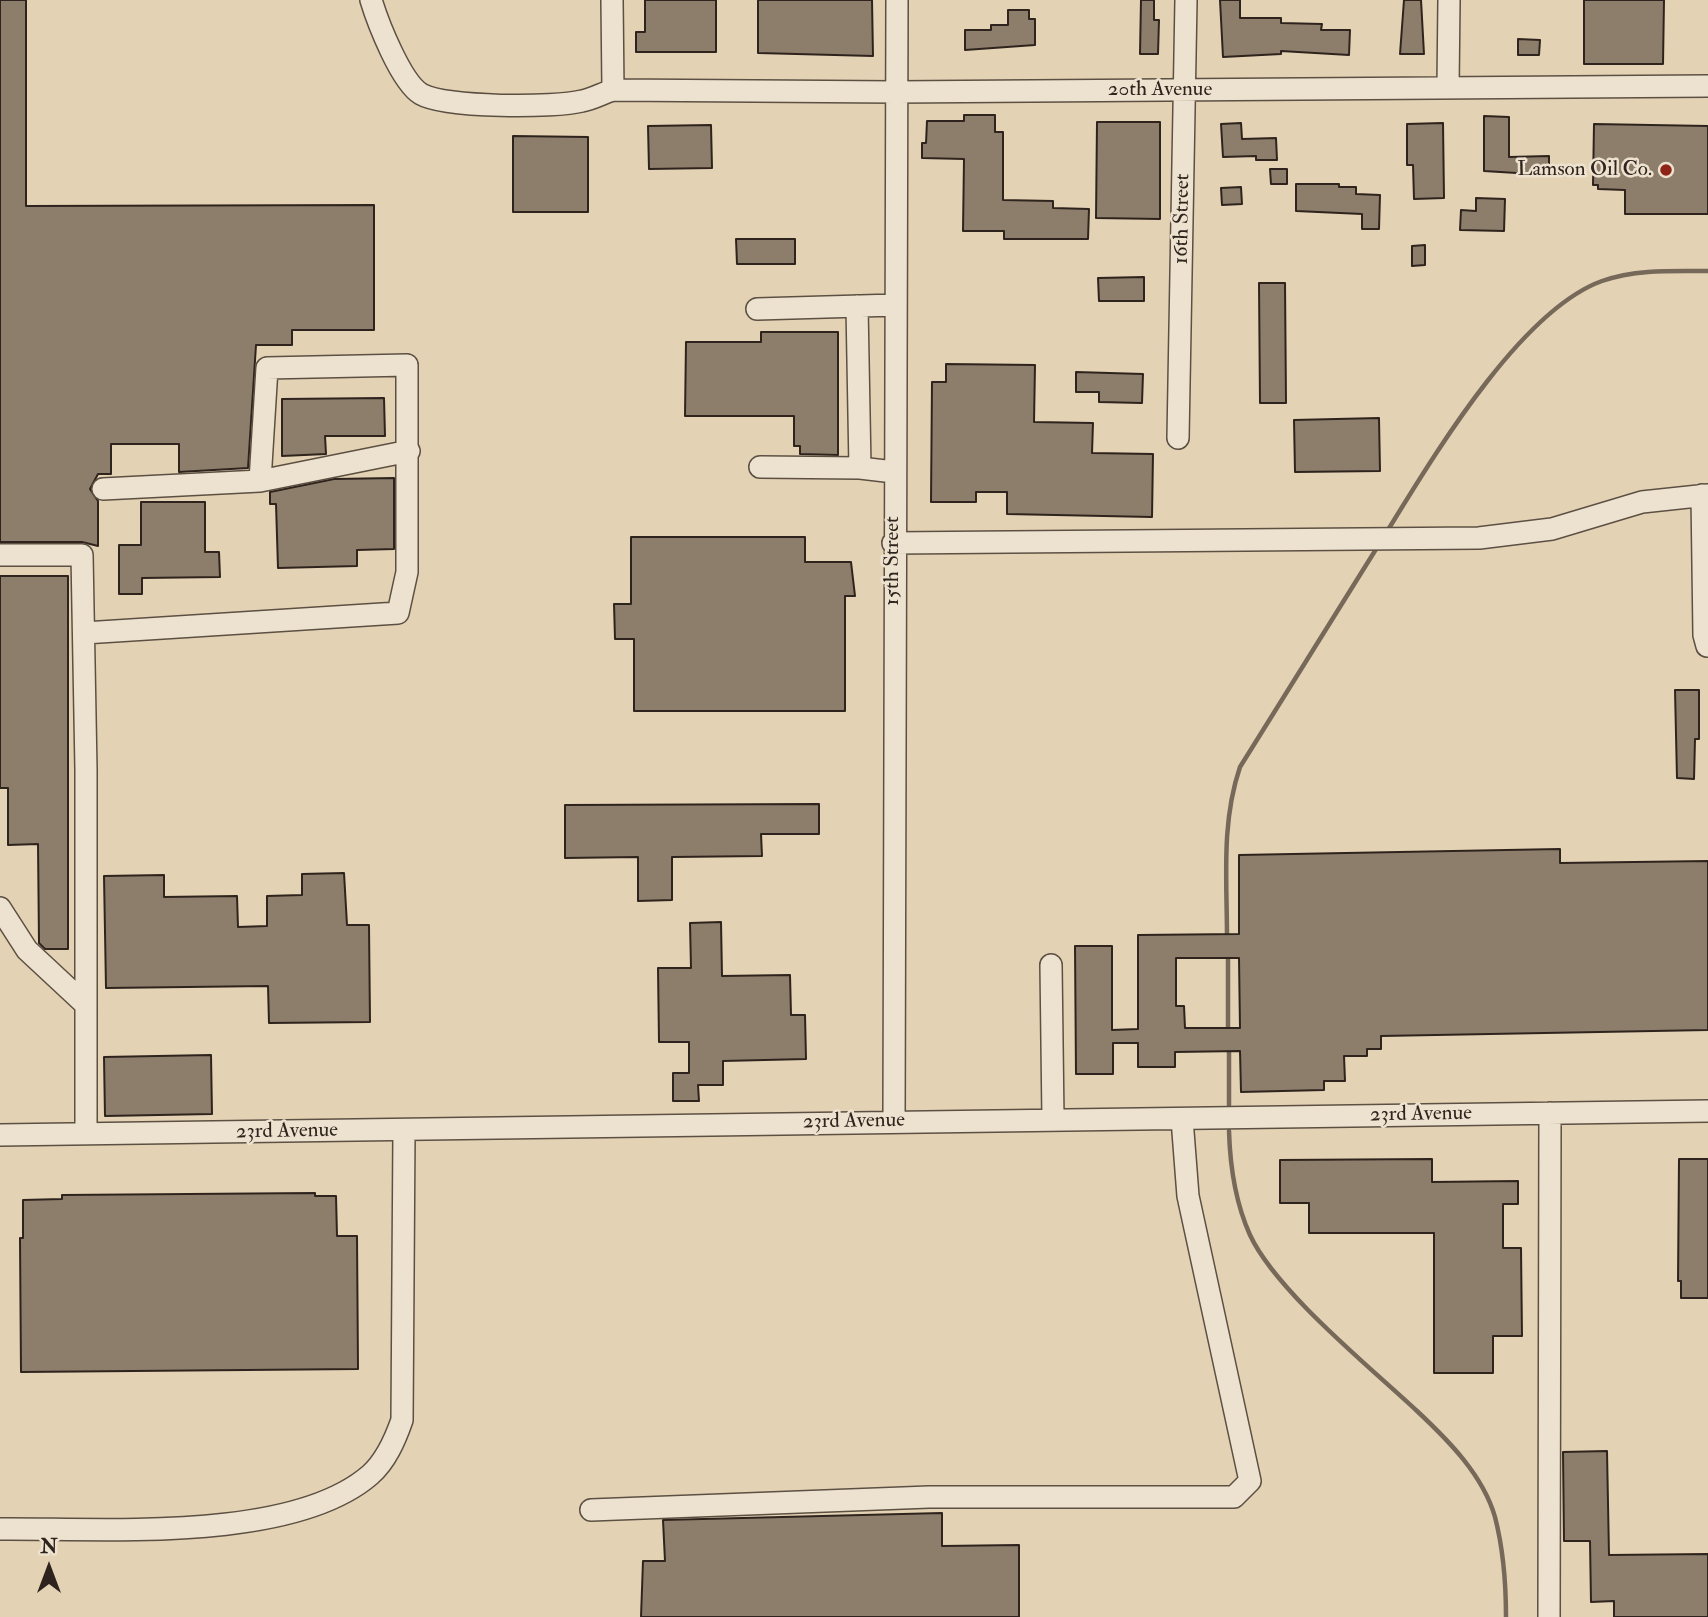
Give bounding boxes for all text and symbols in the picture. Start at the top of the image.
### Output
street label: 20th Avenue [1108,77,1212,103]
place label: Lamson Oil Co. [1517,157,1652,183]
marker: Lamson Oil Co. [1658,162,1674,178]
street label: 16th Street [1170,173,1196,265]
street label: 15th Street [880,516,906,606]
street label: 23rd Avenue [1370,1102,1472,1128]
street label: 23rd Avenue [803,1109,905,1135]
street label: 23rd Avenue [236,1119,338,1145]
north arrow [14,1533,84,1603]
text: N [40,1535,58,1559]

